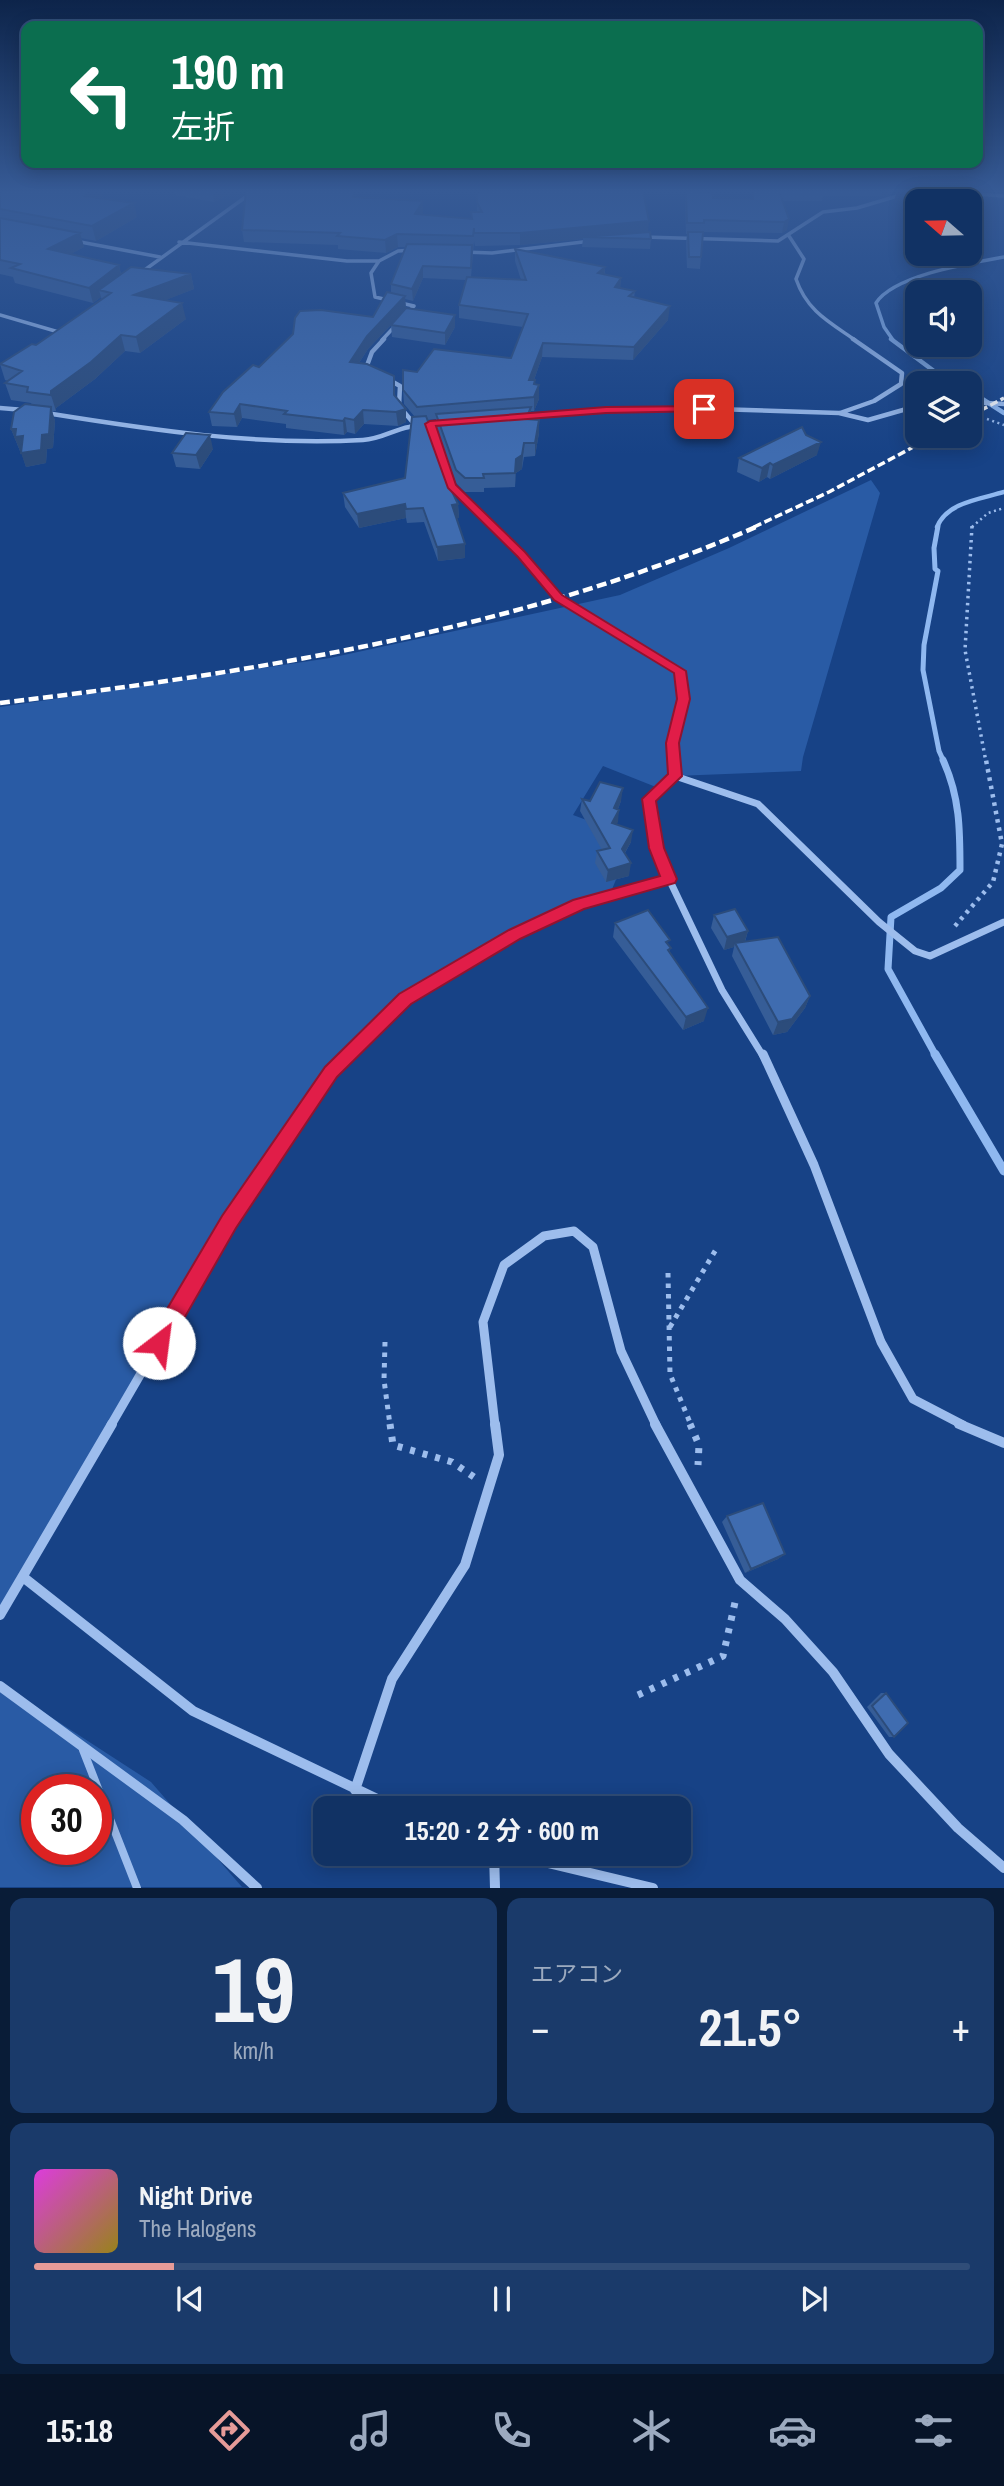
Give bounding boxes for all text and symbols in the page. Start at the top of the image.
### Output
text: 190 m [171,38,285,104]
icon: left [56,49,147,140]
text: 左折 [171,105,235,148]
north arrow [905,189,982,266]
map controls [905,189,982,448]
button: sound [905,280,982,357]
button: layers [905,371,982,448]
pin [674,379,734,439]
icon: arrive [685,390,723,428]
position arrow [122,1306,196,1380]
speed limit sign: 30 [21,1774,112,1865]
text: 15:20 · 2 分 · 600 m [405,1813,599,1848]
text: 19 [212,1928,295,2050]
text: エアコン [531,1958,623,1989]
text: 21.5° [699,1992,802,2062]
text: − [531,2002,549,2053]
text: + [952,2002,970,2053]
text: km/h [233,2035,274,2066]
text: Night Drive [139,2178,253,2213]
text: The Halogens [139,2213,256,2244]
icon: previous [171,2280,209,2318]
icon: pause [483,2280,521,2318]
icon: next [795,2280,833,2318]
icon: directions [205,2406,254,2455]
icon: music [346,2406,395,2455]
icon: phone [487,2406,536,2455]
icon: climate [627,2406,676,2455]
icon: car [768,2406,817,2455]
icon: filters [909,2406,958,2455]
text: 15:18 [46,2409,113,2452]

